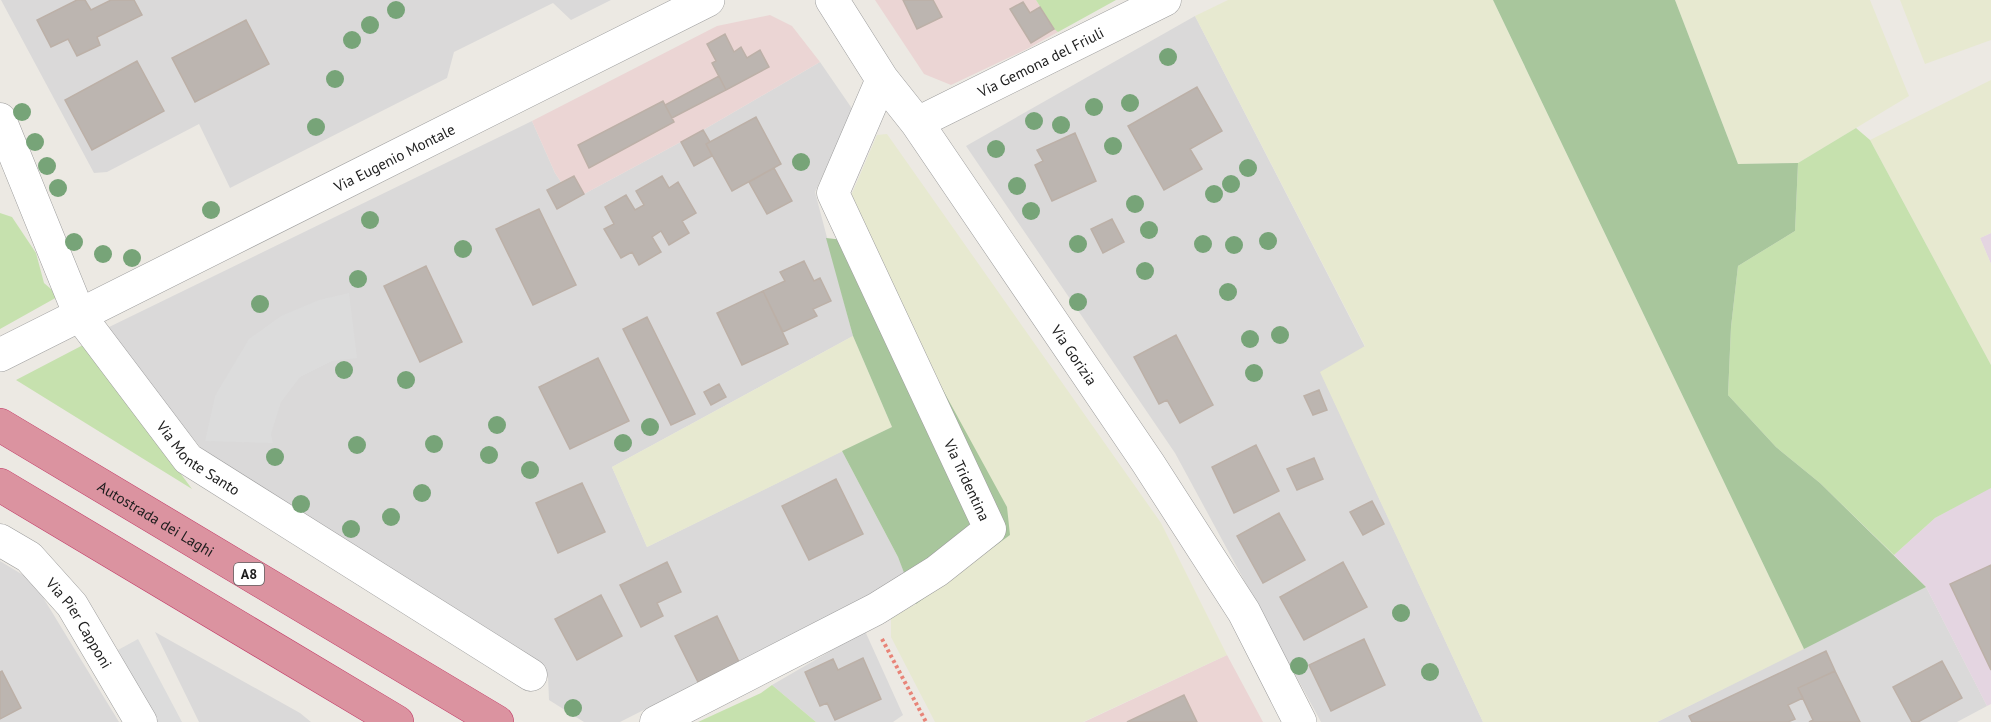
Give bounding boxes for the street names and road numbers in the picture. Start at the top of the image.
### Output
street label: Via Gemona del Friuli [974,22,1107,101]
street label: Via Eugenio Montale [330,119,458,196]
street label: Via Gorizia [1047,320,1102,389]
street label: Via Monte Santo [152,416,244,499]
street label: Via Tridentina [939,435,994,524]
street label: Autostrada dei Laghi [95,476,218,560]
road number: A8 [234,563,264,585]
street label: Via Pier Capponi [42,573,117,672]

